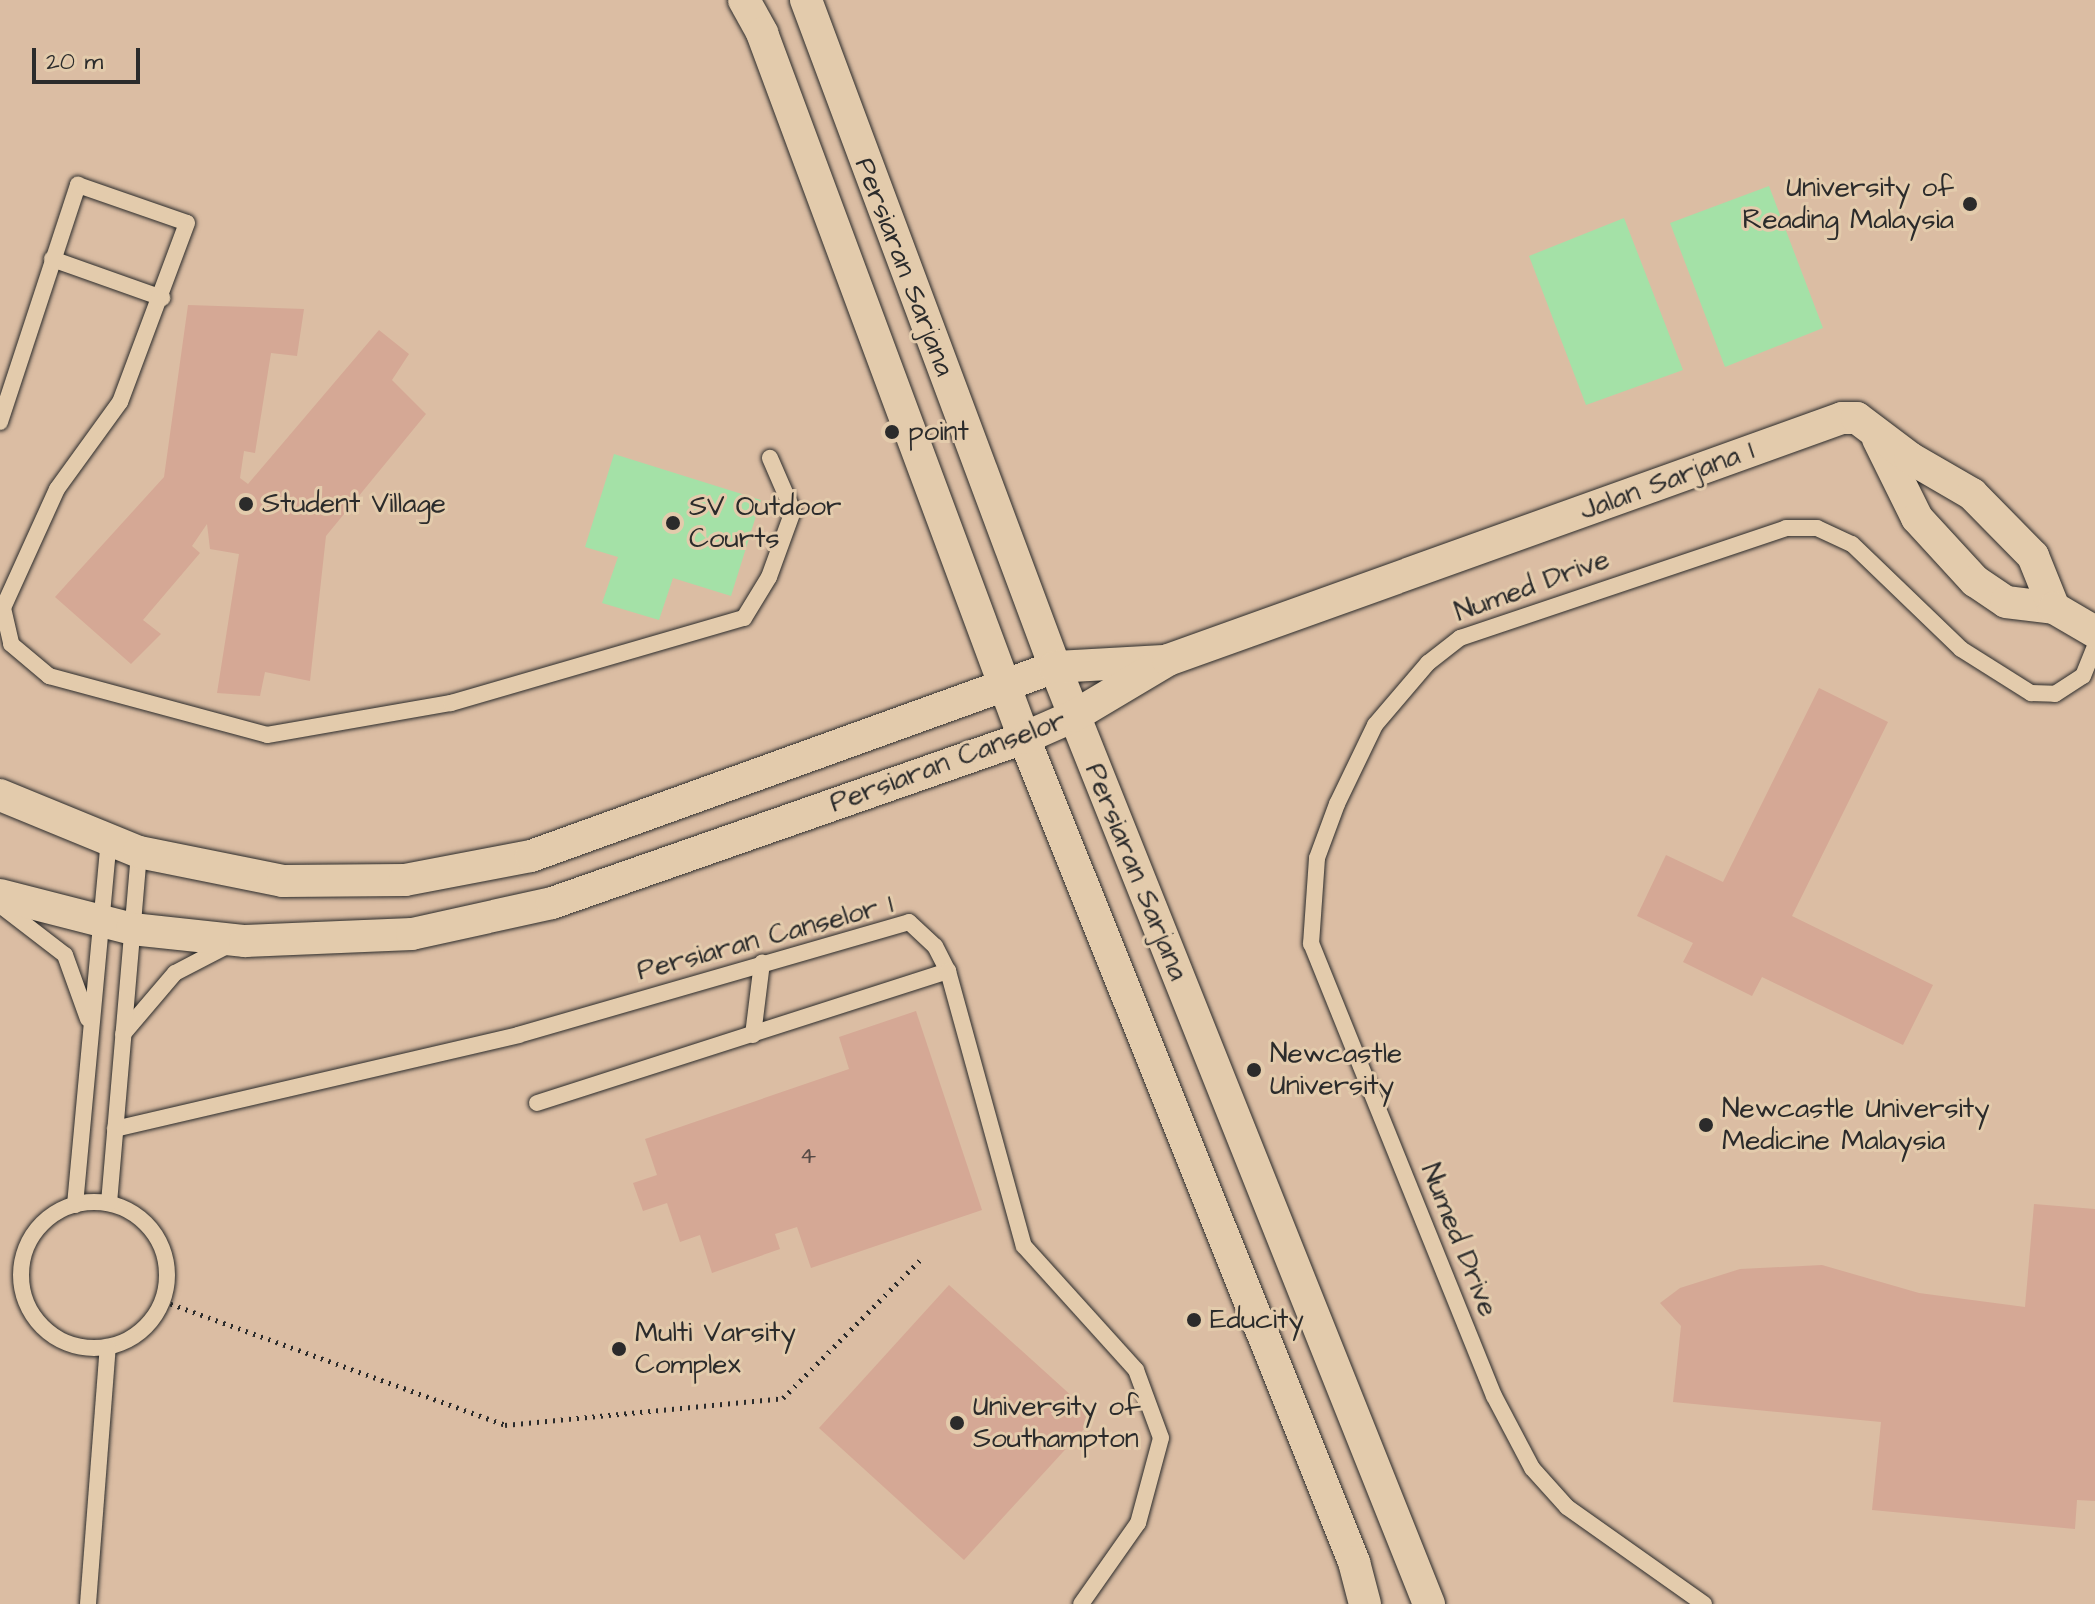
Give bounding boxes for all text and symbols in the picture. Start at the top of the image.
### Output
scale bar [36,32,144,82]
text: 20 m [46,45,103,79]
street label: Persiaran Sarjana [847,153,961,381]
place label: University of Reading Malaysia [1742,171,1954,237]
marker: University of Reading Malaysia [1961,195,1979,213]
place label: point [908,415,969,449]
marker: point [883,423,901,441]
street label: Jalan Sarjana 1 [1575,434,1759,528]
place label: Student Village [262,487,446,521]
place label: SV Outdoor Courts [689,490,841,556]
marker: Student Village [237,495,255,513]
marker: SV Outdoor Courts [664,514,682,532]
street label: Numed Drive [1450,543,1614,629]
street label: Persiaran Canselor [825,704,1071,820]
street label: Persiaran Sarjana [1077,759,1195,985]
street label: Persiaran Canselor 1 [633,888,897,988]
place label: Newcastle University [1270,1037,1402,1103]
marker: Newcastle University [1245,1061,1263,1079]
place label: Newcastle University Medicine Malaysia [1722,1092,1990,1158]
marker: Newcastle University Medicine Malaysia [1697,1116,1715,1134]
house number: 4 [800,1143,816,1171]
street label: Numed Drive [1413,1159,1505,1321]
place label: Educity [1210,1303,1304,1337]
marker: Educity [1185,1311,1203,1329]
place label: Multi Varsity Complex [635,1316,796,1382]
marker: Multi Varsity Complex [610,1340,628,1358]
place label: University of Southampton [973,1390,1141,1456]
marker: University of Southampton [948,1414,966,1432]

